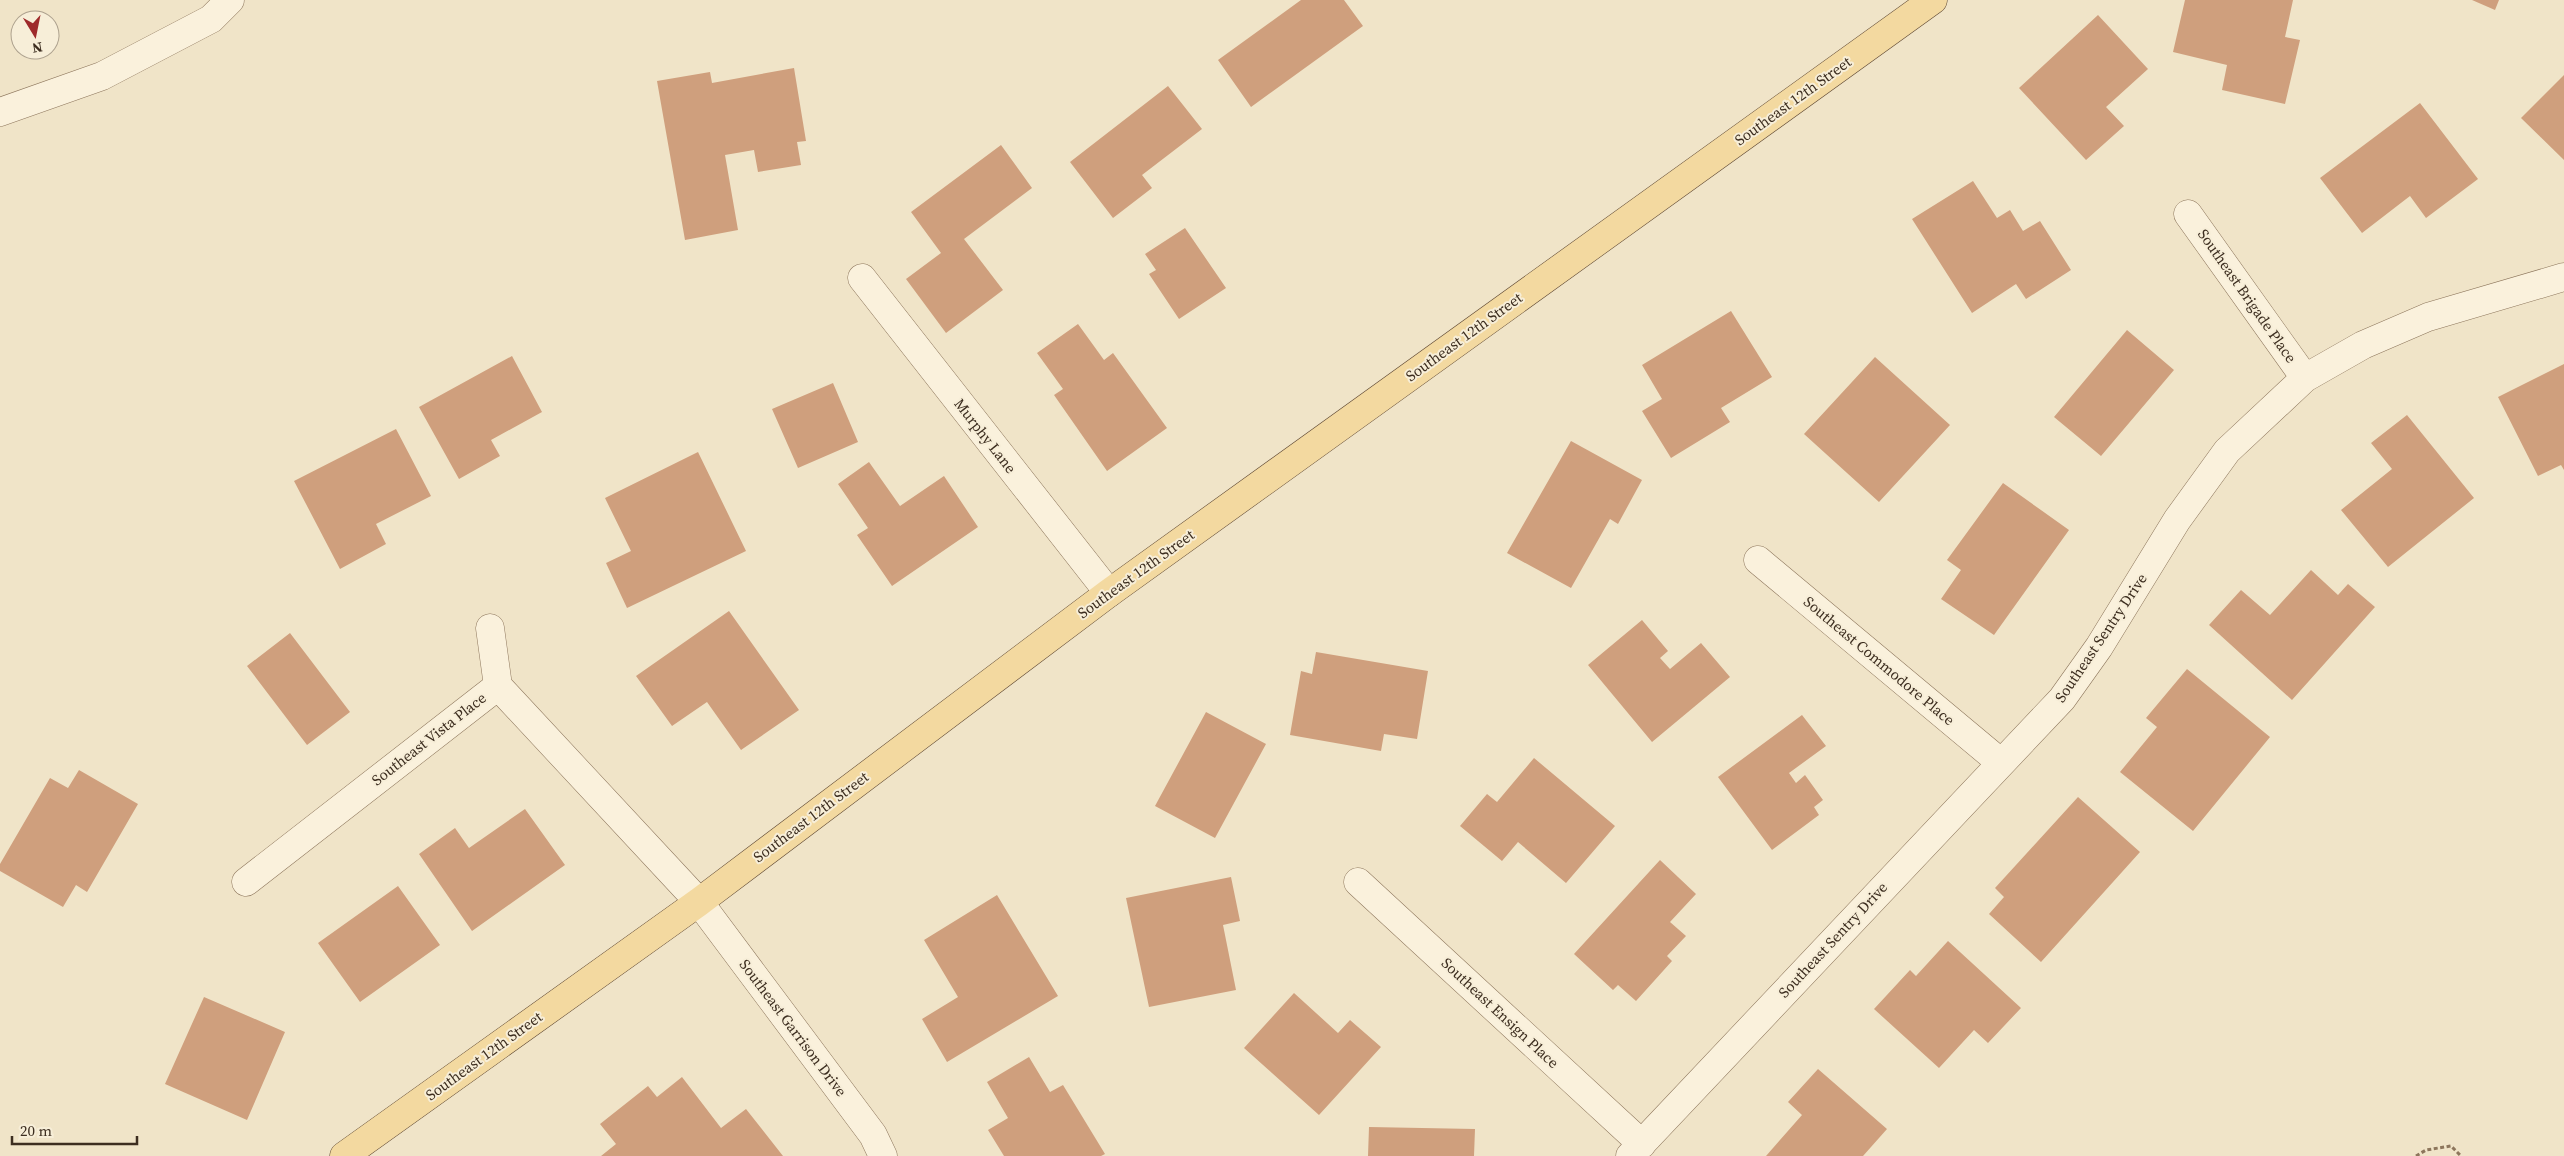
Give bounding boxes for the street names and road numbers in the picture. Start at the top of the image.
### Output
street label: Southeast 12th Street [1730,51,1855,150]
street label: Southeast Brigade Place [2193,224,2302,367]
street label: Southeast 12th Street [1401,287,1526,386]
street label: Murphy Lane [949,394,1022,478]
street label: Southeast 12th Street [1073,524,1198,623]
street label: Southeast Sentry Drive [2050,569,2152,706]
street label: Southeast Commodore Place [1799,591,1960,730]
street label: Southeast Vista Place [367,687,491,790]
street label: Southeast 12th Street [749,766,873,867]
street label: Southeast Sentry Drive [1773,877,1892,1002]
street label: Southeast Ensign Place [1437,953,1564,1073]
street label: Southeast Garrison Drive [735,955,852,1101]
street label: Southeast 12th Street [421,1006,546,1105]

